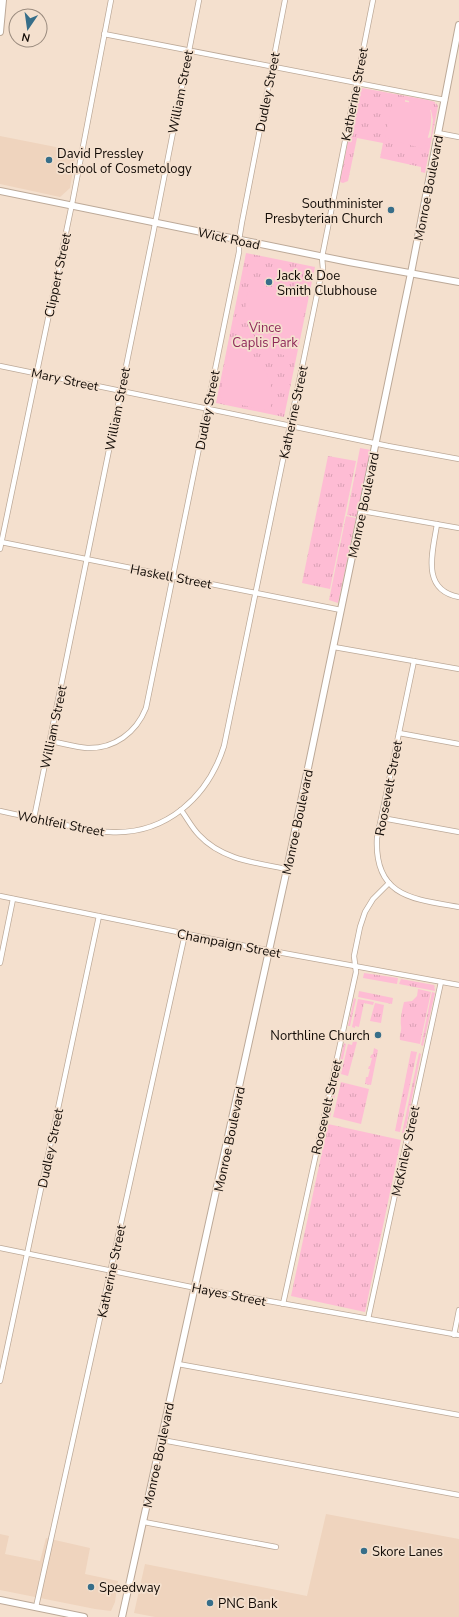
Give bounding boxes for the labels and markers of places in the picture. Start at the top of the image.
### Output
place label: David Pressley School of Cosmetology [57,145,192,178]
marker: David Pressley School of Cosmetology [44,155,54,165]
place label: Southminister Presbyterian Church [265,195,383,228]
marker: Southminister Presbyterian Church [386,205,396,215]
place label: Jack & Doe Smith Clubhouse [276,267,377,300]
marker: Jack & Doe Smith Clubhouse [264,277,274,287]
place label: Northline Church [270,1027,370,1045]
marker: Northline Church [373,1030,383,1040]
place label: Skore Lanes [372,1543,443,1561]
marker: Skore Lanes [359,1546,369,1556]
place label: Speedway [99,1579,161,1597]
marker: Speedway [86,1582,96,1592]
place label: PNC Bank [218,1595,278,1613]
marker: PNC Bank [205,1598,215,1608]

